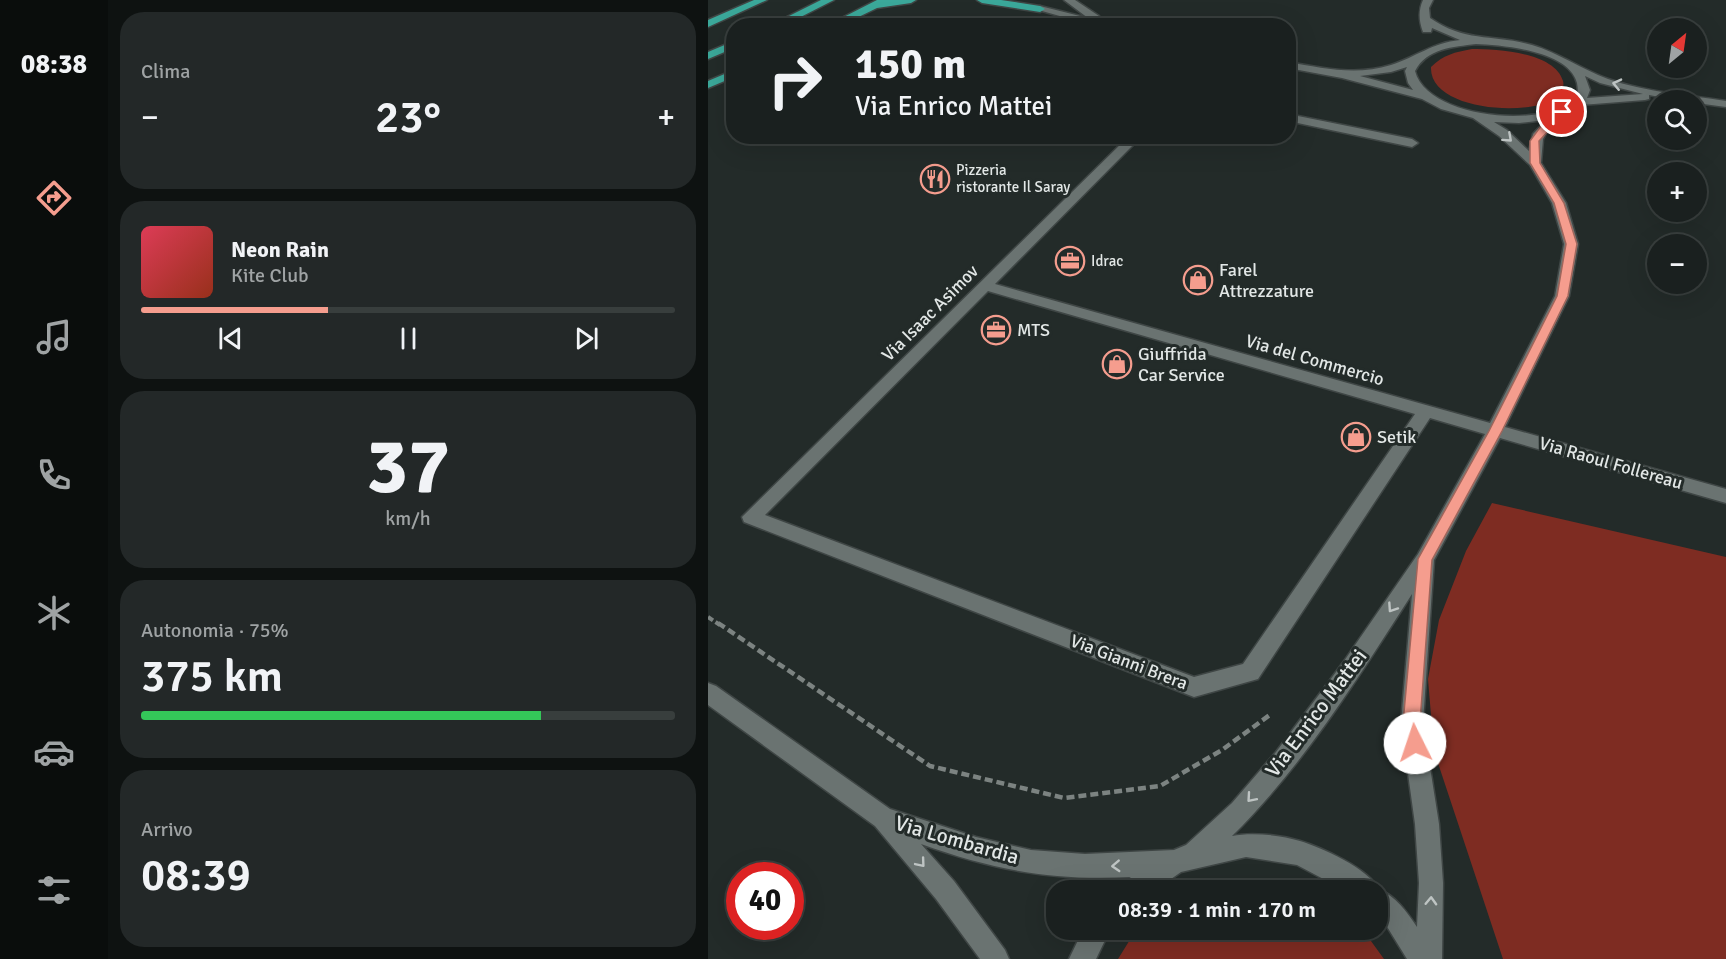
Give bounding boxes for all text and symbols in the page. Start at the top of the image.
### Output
north arrow [1647,18,1707,78]
map controls [1647,18,1707,294]
text: 150 m [855,39,966,90]
icon: right [756,42,834,120]
text: 08:38 [21,48,87,81]
text: Clima [141,59,190,84]
one-way arrow [1613,79,1623,92]
pin [1536,86,1587,137]
text: 23° [375,90,441,145]
text: Via Enrico Mattei [855,90,1052,123]
button: search [1647,90,1707,150]
icon: arrive [1545,95,1578,128]
text: − [141,97,159,138]
text: + [657,97,675,138]
one-way arrow [1501,131,1511,142]
place label: Pizzeria ristorante Il Saray [956,161,1070,196]
button: + [1647,162,1707,222]
restaurant icon: Pizzeria ristorante Il Saray [919,163,951,195]
icon: directions [33,177,75,219]
button: − [1647,234,1707,294]
text: Neon Rain [231,236,329,263]
office icon: Idrac [1054,245,1086,277]
place label: Idrac [1091,252,1123,270]
place label: Farel Attrezzature [1219,259,1314,302]
street label: Via Isaac Asimov [877,260,983,366]
text: Kite Club [231,263,309,288]
shop icon: Farel Attrezzature [1182,264,1214,296]
office icon: MTS [980,314,1012,346]
icon: music [33,316,75,358]
place label: MTS [1017,319,1050,341]
icon: previous [214,322,247,355]
icon: pause [392,322,425,355]
icon: next [570,322,603,355]
street label: Via del Commercio [1243,330,1387,390]
place label: Giuffrida Car Service [1138,343,1225,386]
shop icon: Giuffrida Car Service [1101,348,1133,380]
text: 37 [366,419,450,515]
shop icon: Setik [1340,421,1372,453]
place label: Setik [1377,426,1416,448]
street label: Via Raoul Follereau [1537,432,1685,494]
icon: phone [33,454,75,496]
text: km/h [385,506,431,531]
icon: climate [33,592,75,634]
one-way arrow [1388,602,1400,612]
text: Autonomia · 75% [141,618,289,643]
street label: Via Gianni Brera [1067,630,1191,694]
street label: Via Enrico Mattei [1259,644,1373,782]
text: 375 km [141,649,283,704]
position arrow [1383,711,1447,775]
icon: car [33,731,75,773]
one-way arrow [1247,791,1258,802]
street label: Via Lombardia [892,810,1022,870]
text: Arrivo [141,817,193,842]
text: 08:39 [141,848,251,903]
one-way arrow [914,856,925,867]
one-way arrow [1111,859,1120,872]
speed limit sign: 40 [726,862,804,940]
icon: filters [33,869,75,911]
text: 08:39 · 1 min · 170 m [1118,896,1316,923]
one-way arrow [1424,896,1437,905]

